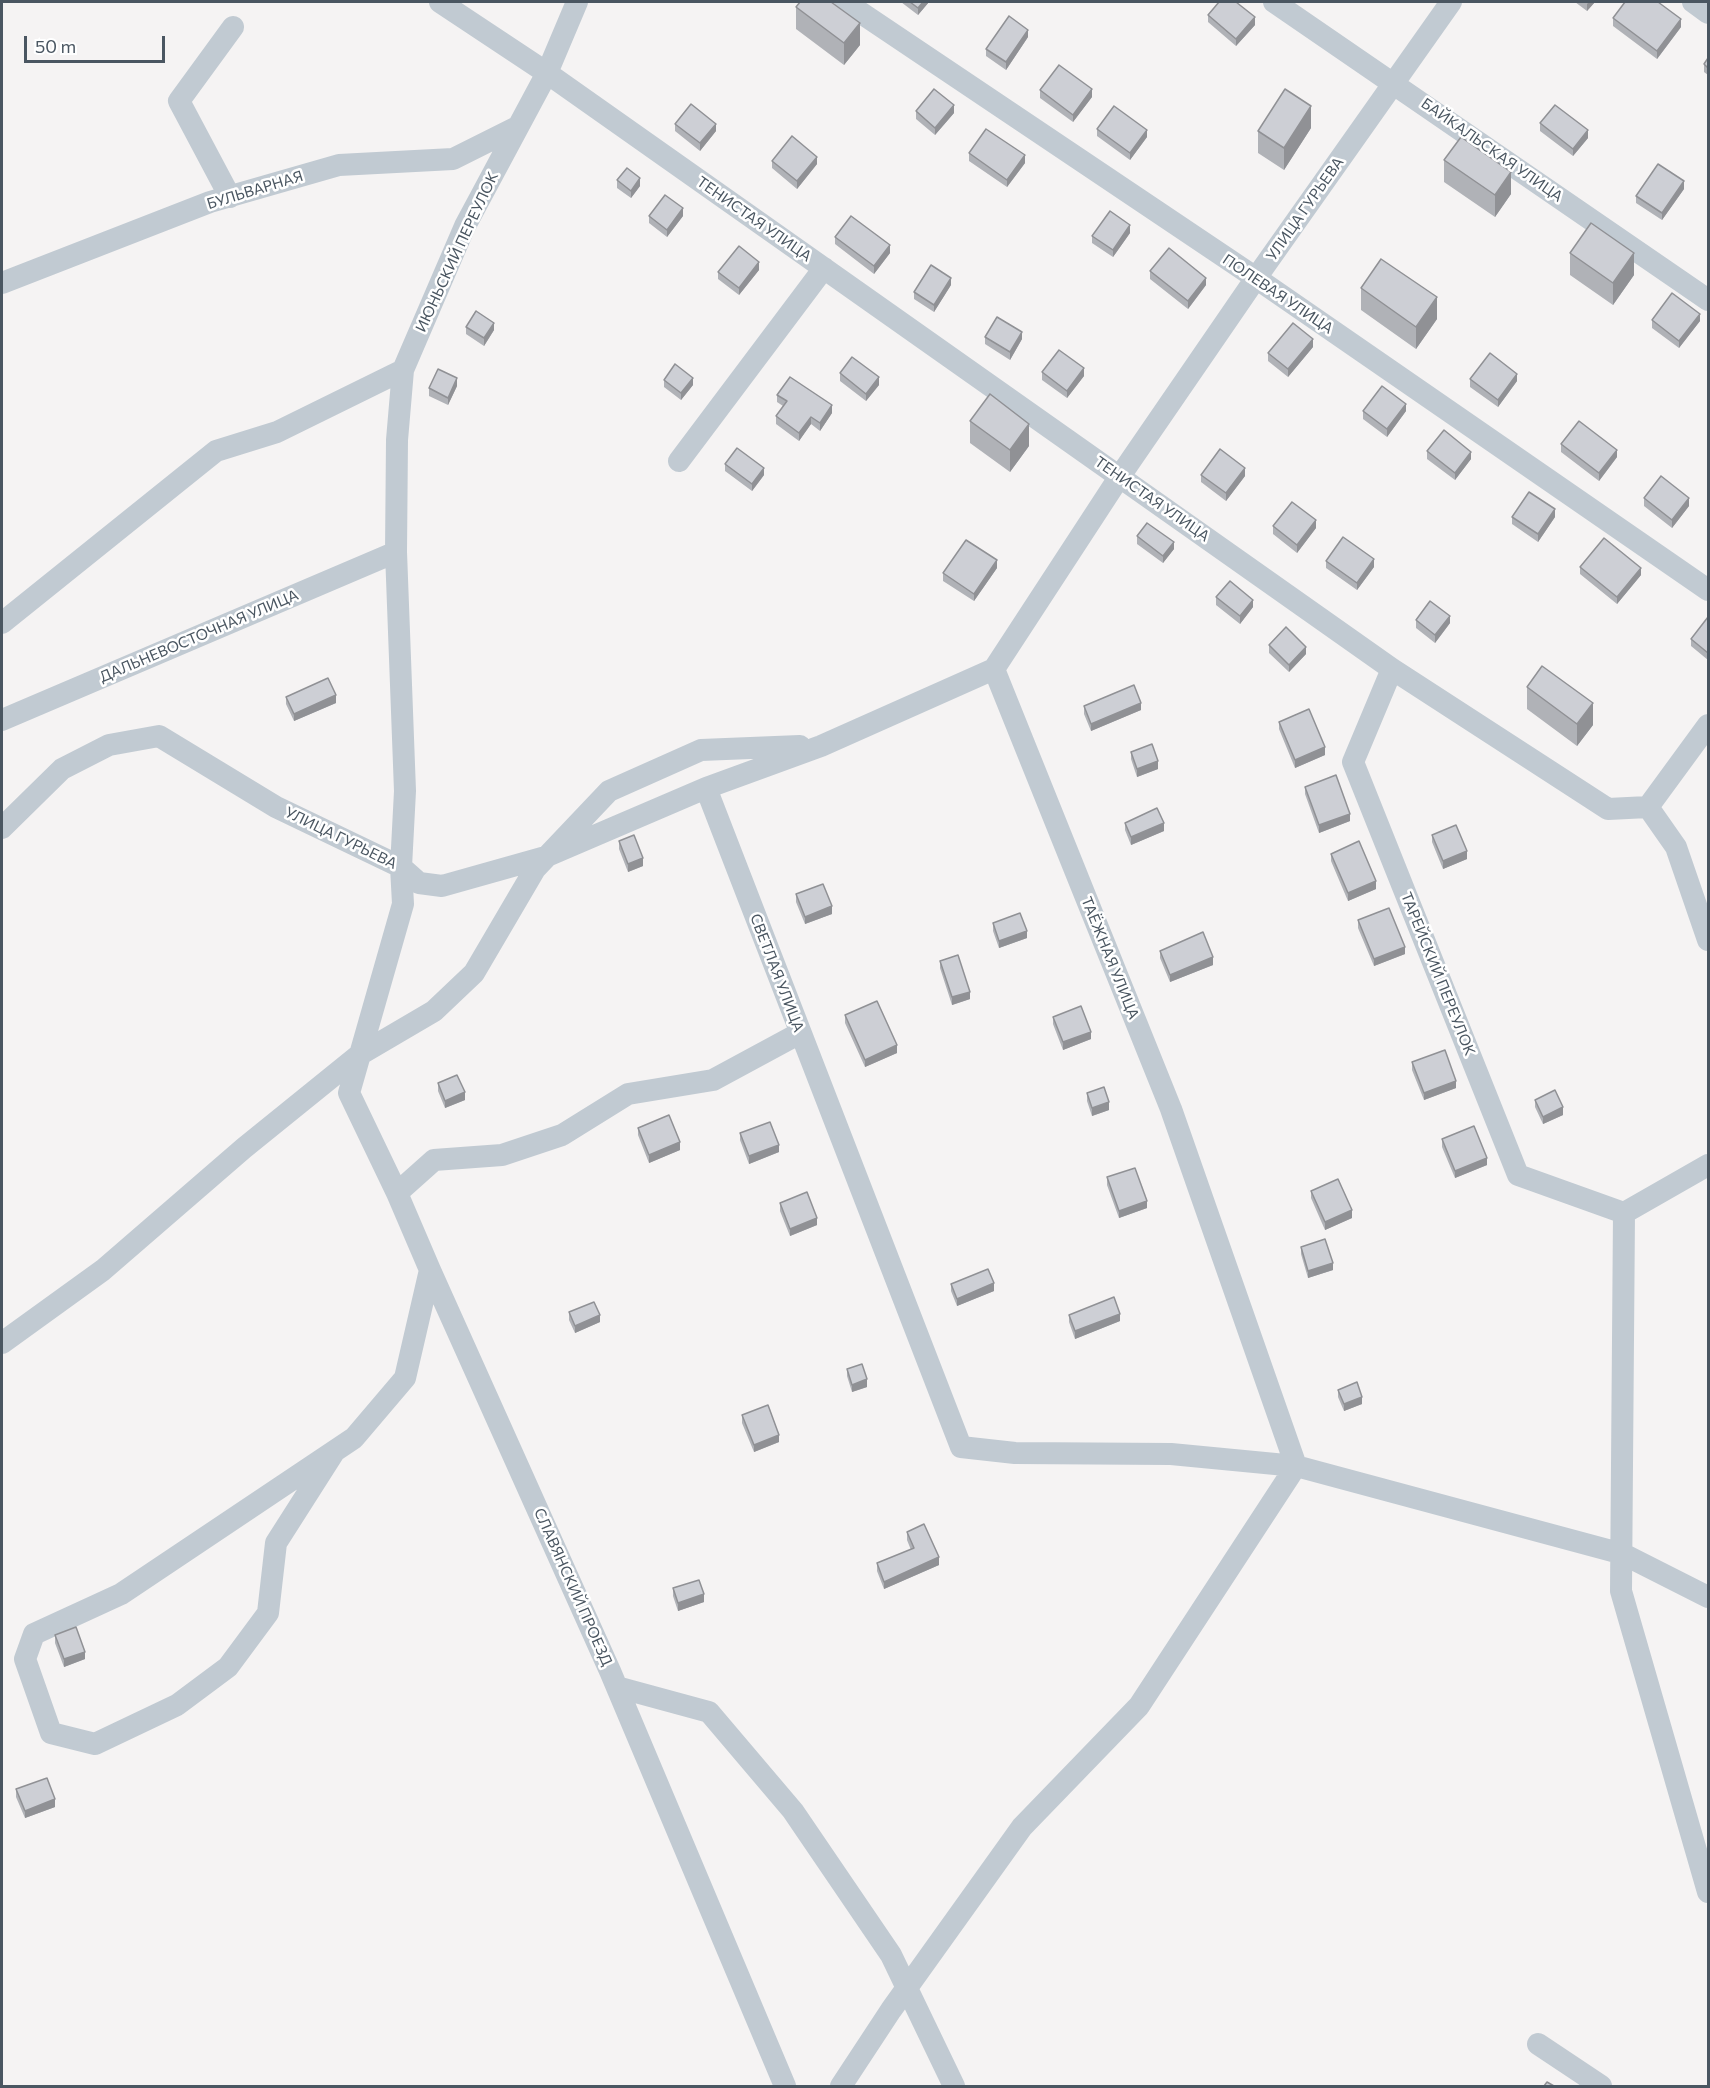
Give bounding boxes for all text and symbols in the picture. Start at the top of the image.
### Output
scale bar [27,24,168,62]
text: 50 m [35,35,76,57]
street label: БАЙКАЛЬСКАЯ УЛИЦА [1418,94,1566,206]
street label: УЛИЦА ГУРЬЕВА [1263,154,1347,264]
street label: БУЛЬВАРНАЯ [205,167,305,213]
street label: ИЮНЬСКИЙ ПЕРЕУЛОК [412,169,502,335]
street label: ТЕНИСТАЯ УЛИЦА [693,173,815,265]
street label: ПОЛЕВАЯ УЛИЦА [1219,250,1337,338]
street label: ТЕНИСТАЯ УЛИЦА [1091,453,1213,545]
street label: ДАЛЬНЕВОСТОЧНАЯ УЛИЦА [97,586,301,686]
street label: УЛИЦА ГУРЬЕВА [282,803,400,873]
street label: ТАРЕЙСКИЙ ПЕРЕУЛОК [1397,890,1479,1058]
street label: ТАЁЖНАЯ УЛИЦА [1077,894,1143,1022]
street label: СВЕТЛАЯ УЛИЦА [746,911,808,1035]
street label: СЛАВЯНСКИЙ ПРОЕЗД [530,1505,616,1669]

